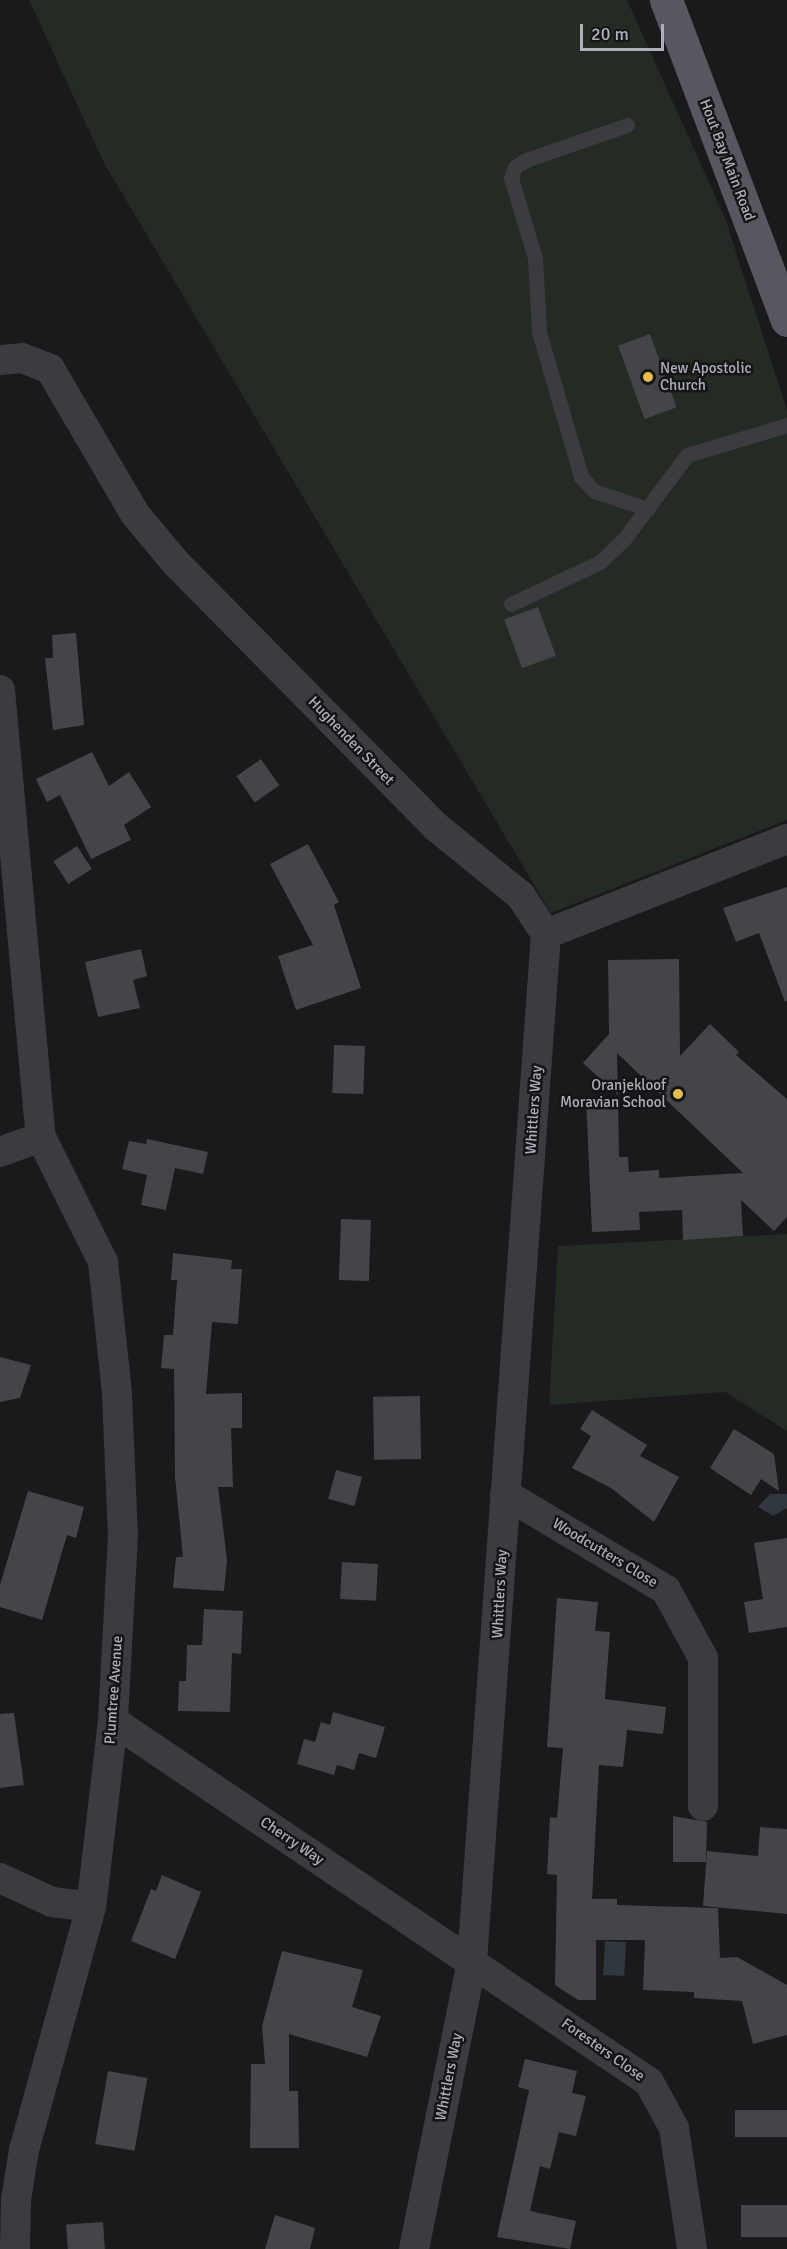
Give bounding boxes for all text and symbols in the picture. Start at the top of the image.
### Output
scale bar [583,12,667,50]
text: 20 m [591,23,629,45]
street label: Hout Bay Main Road [696,97,758,223]
place label: New Apostolic Church [660,359,752,394]
marker: New Apostolic Church [641,370,655,384]
street label: Hughenden Street [304,693,398,789]
street label: Whittlers Way [522,1065,546,1155]
place label: Oranjekloof Moravian School [560,1076,666,1111]
marker: Oranjekloof Moravian School [671,1087,685,1101]
street label: Woodcutters Close [549,1515,661,1591]
street label: Whittlers Way [489,1549,511,1639]
street label: Plumtree Avenue [101,1635,127,1745]
street label: Cherry Way [257,1813,327,1869]
street label: Foresters Close [558,2015,648,2085]
street label: Whittlers Way [432,2032,466,2122]

